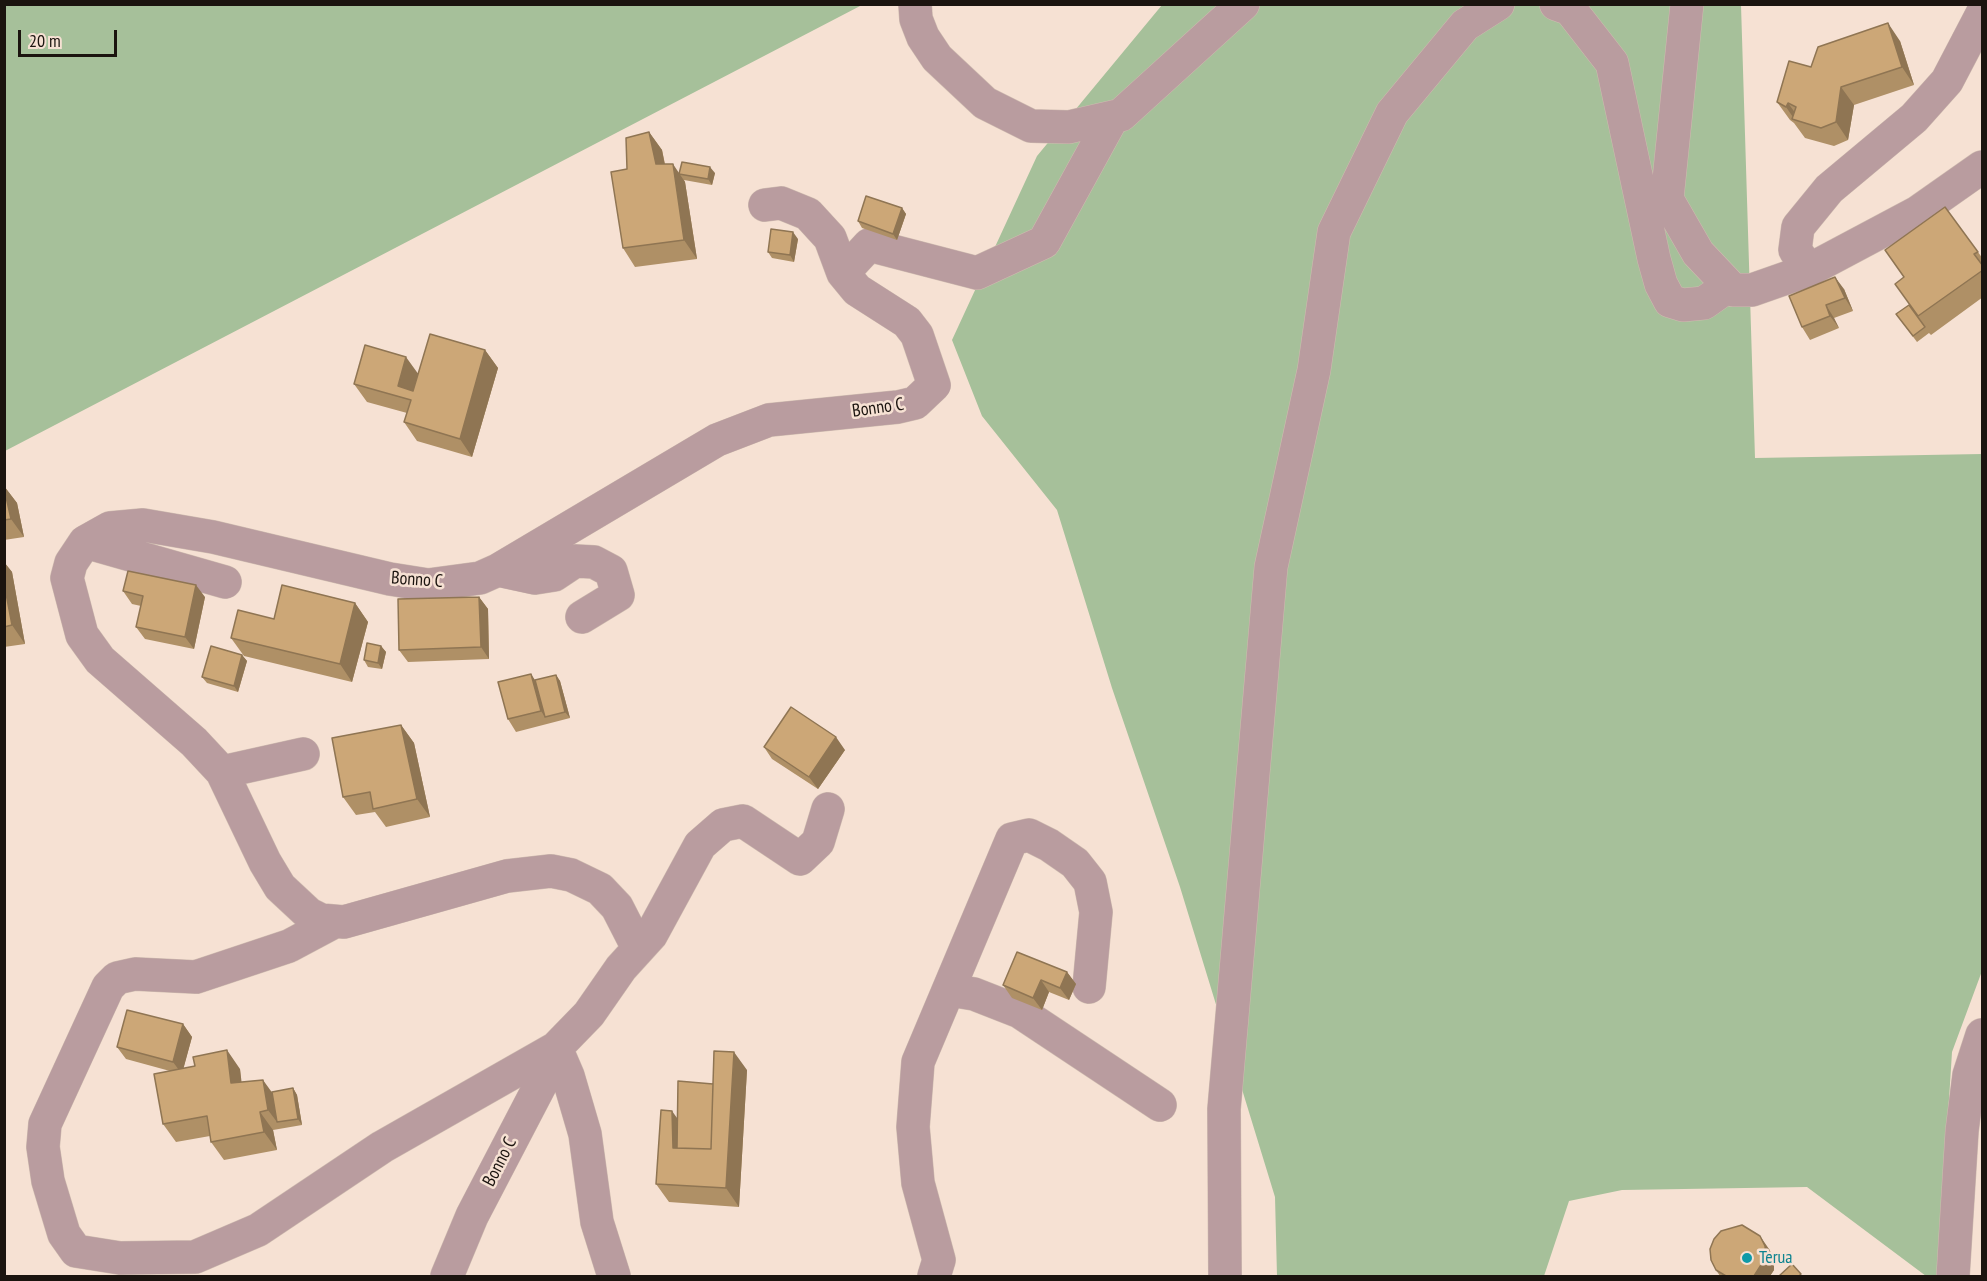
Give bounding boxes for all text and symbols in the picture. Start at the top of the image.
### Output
scale bar [21,18,120,56]
text: 20 m [29,29,61,52]
street label: Bonno C [851,394,905,422]
street label: Bonno C [390,567,444,593]
street label: Bonno C [479,1134,521,1190]
place label: Terua [1759,1247,1793,1269]
marker: Terua [1740,1251,1754,1265]

